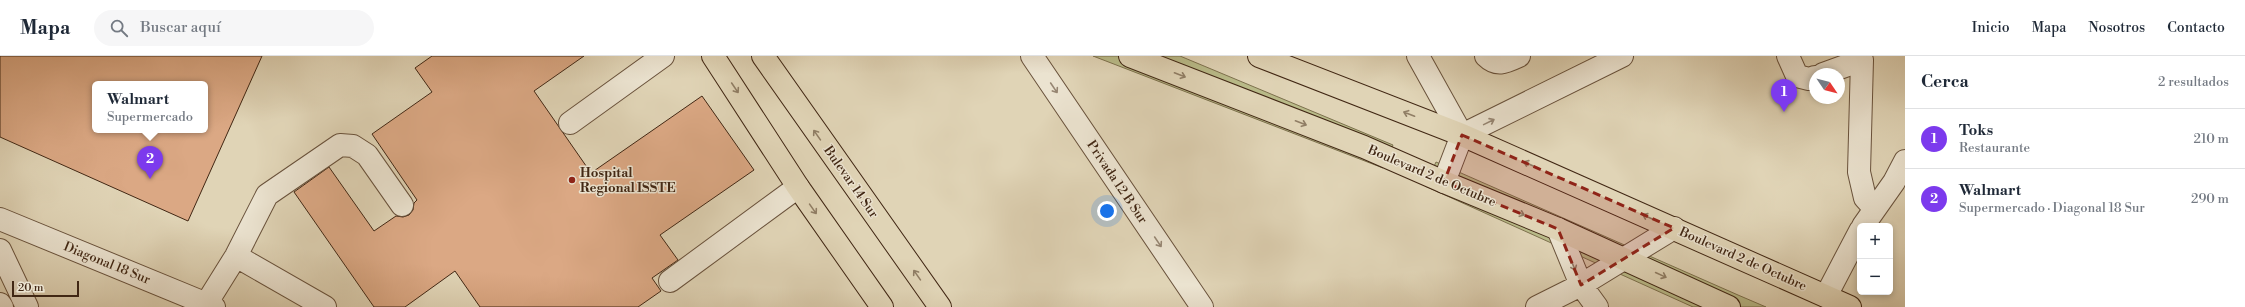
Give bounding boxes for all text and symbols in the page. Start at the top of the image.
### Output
search box [94,10,374,46]
text: Mapa [20,16,70,40]
icon: search [108,17,130,39]
text: Buscar aquí [140,18,221,37]
text: Inicio [1972,19,2010,37]
text: Mapa [2032,19,2066,37]
text: Nosotros [2088,19,2145,37]
text: Contacto [2167,19,2225,37]
north arrow [1809,68,1845,104]
text: Cerca [1921,71,1969,93]
one-way arrow [1173,72,1185,80]
text: 2 resultados [2158,74,2229,90]
pin: 1 [1771,79,1797,112]
popup [92,81,208,133]
one-way arrow [1050,82,1058,93]
one-way arrow [731,83,739,94]
text: Walmart [107,90,169,109]
text: Supermercado [107,109,193,125]
one-way arrow [1404,110,1416,118]
one-way arrow [1482,117,1494,125]
one-way arrow [1294,119,1306,127]
text: Toks [1959,121,1993,140]
one-way arrow [813,130,822,141]
text: 1 [1931,131,1937,147]
text: 210 m [2194,131,2229,147]
street label: Privada 12 B Sur [1083,137,1151,227]
text: Restaurante [1959,140,2030,156]
street label: Boulevard 2 de Octubre [1365,141,1499,210]
street label: Bulevar 14 Sur [820,142,882,221]
pin: 2 [137,146,163,179]
one-way arrow [1524,160,1536,168]
place label: Hospital Regional ISSTE [580,165,676,196]
marker: Hospital Regional ISSTE [567,175,577,185]
text: Walmart [1959,181,2021,200]
text: 2 [1930,191,1938,207]
text: 290 m [2191,191,2229,207]
text: Supermercado · Diagonal 18 Sur [1959,200,2145,216]
your location [1097,201,1117,221]
one-way arrow [809,203,817,214]
one-way arrow [1512,209,1524,217]
one-way arrow [1643,212,1655,220]
street label: Boulevard 2 de Octubre [1676,223,1810,294]
map controls [1857,223,1893,295]
button: + [1857,223,1893,259]
one-way arrow [1154,237,1162,248]
street label: Diagonal 18 Sur [61,238,153,288]
one-way arrow [1569,258,1577,270]
button: − [1857,259,1893,295]
one-way arrow [913,270,921,281]
one-way arrow [1654,272,1666,279]
scale bar [12,279,79,298]
text: 20 m [18,281,43,295]

